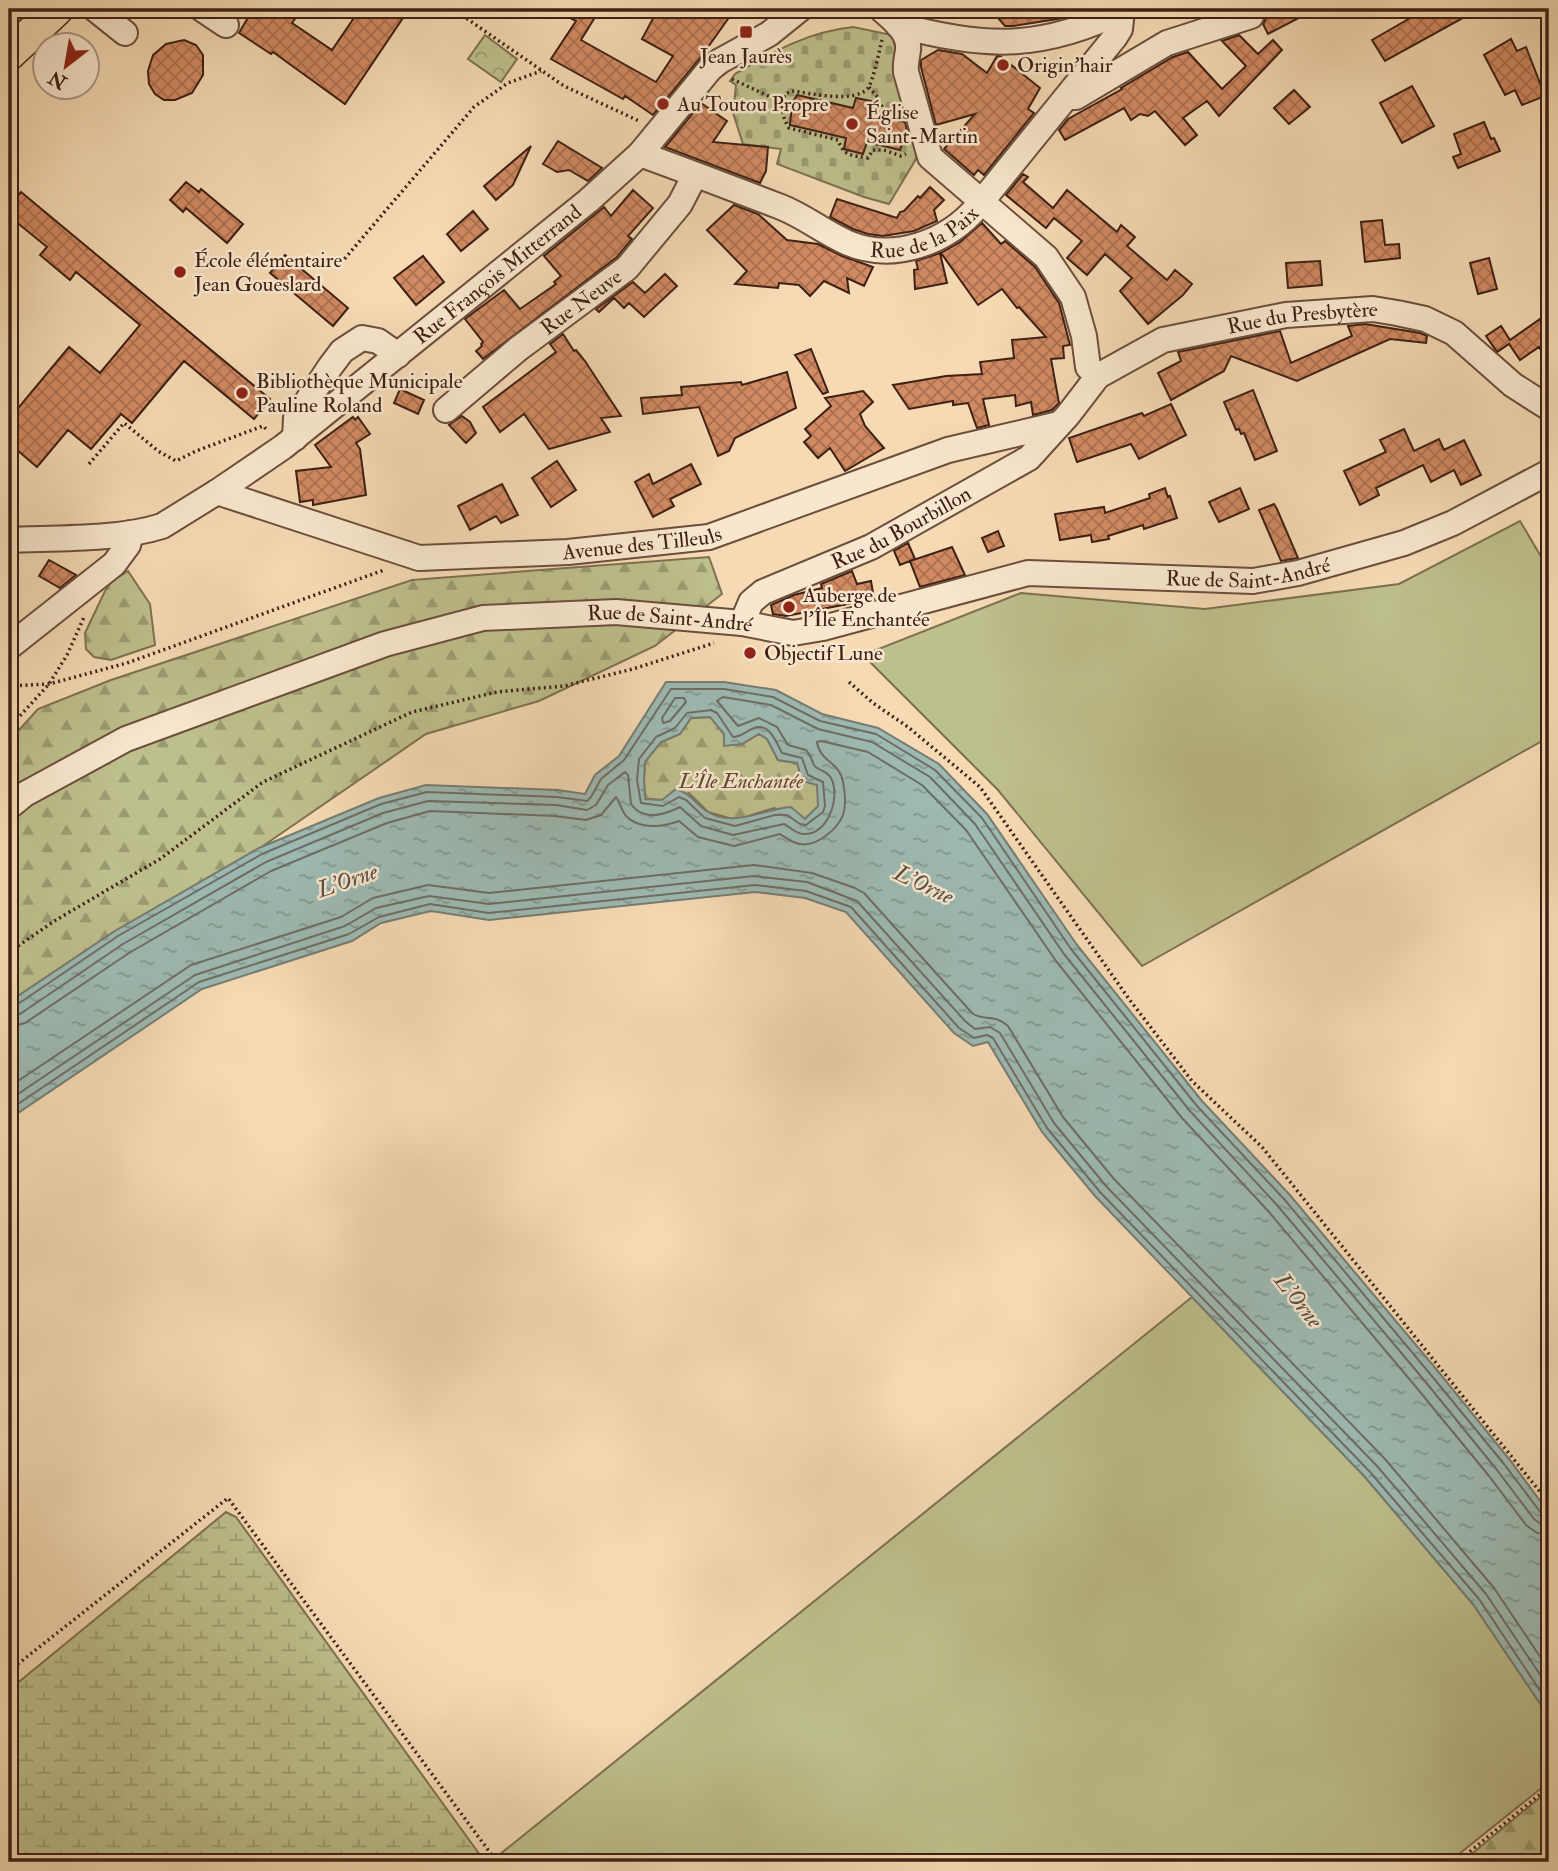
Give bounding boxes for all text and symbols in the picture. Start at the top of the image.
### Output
marker: Jean Jaurès [738,24,754,40]
north arrow [32,32,102,102]
place label: Jean Jaurès [699,43,792,70]
place label: Origin'hair [1017,52,1113,79]
marker: Origin'hair [995,57,1011,73]
text: N [43,65,72,95]
place label: Au Toutou Propre [676,91,829,118]
marker: Au Toutou Propre [655,96,671,112]
place label: Église Saint-Martin [866,99,978,150]
marker: Église Saint-Martin [844,116,860,132]
street label: Rue François Mitterrand [408,198,588,350]
street label: Rue de la Paix [869,200,985,265]
place label: École élémentaire Jean Goueslard [193,247,342,298]
street label: Rue Neuve [535,263,628,342]
marker: École élémentaire Jean Goueslard [172,264,188,280]
street label: Rue du Presbytère [1225,296,1380,341]
place label: Bibliothèque Municipale Pauline Roland [256,368,463,419]
marker: Bibliothèque Municipale Pauline Roland [234,385,250,401]
street label: Rue du Bourbillon [827,480,976,576]
street label: Avenue des Tilleuls [560,521,726,567]
street label: Rue de Saint-André [1165,551,1334,595]
place label: Auberge de l'Île Enchantée [802,582,930,633]
street label: Rue de Saint-André [587,599,755,639]
marker: Auberge de l'Île Enchantée [781,599,797,615]
place label: Objectif Lune [764,640,883,667]
marker: Objectif Lune [742,645,758,661]
park label: L'Île Enchantée [678,768,804,795]
water label: L'Orne [312,857,382,905]
water label: L'Orne [889,858,958,911]
water label: L'Orne [1267,1266,1329,1334]

